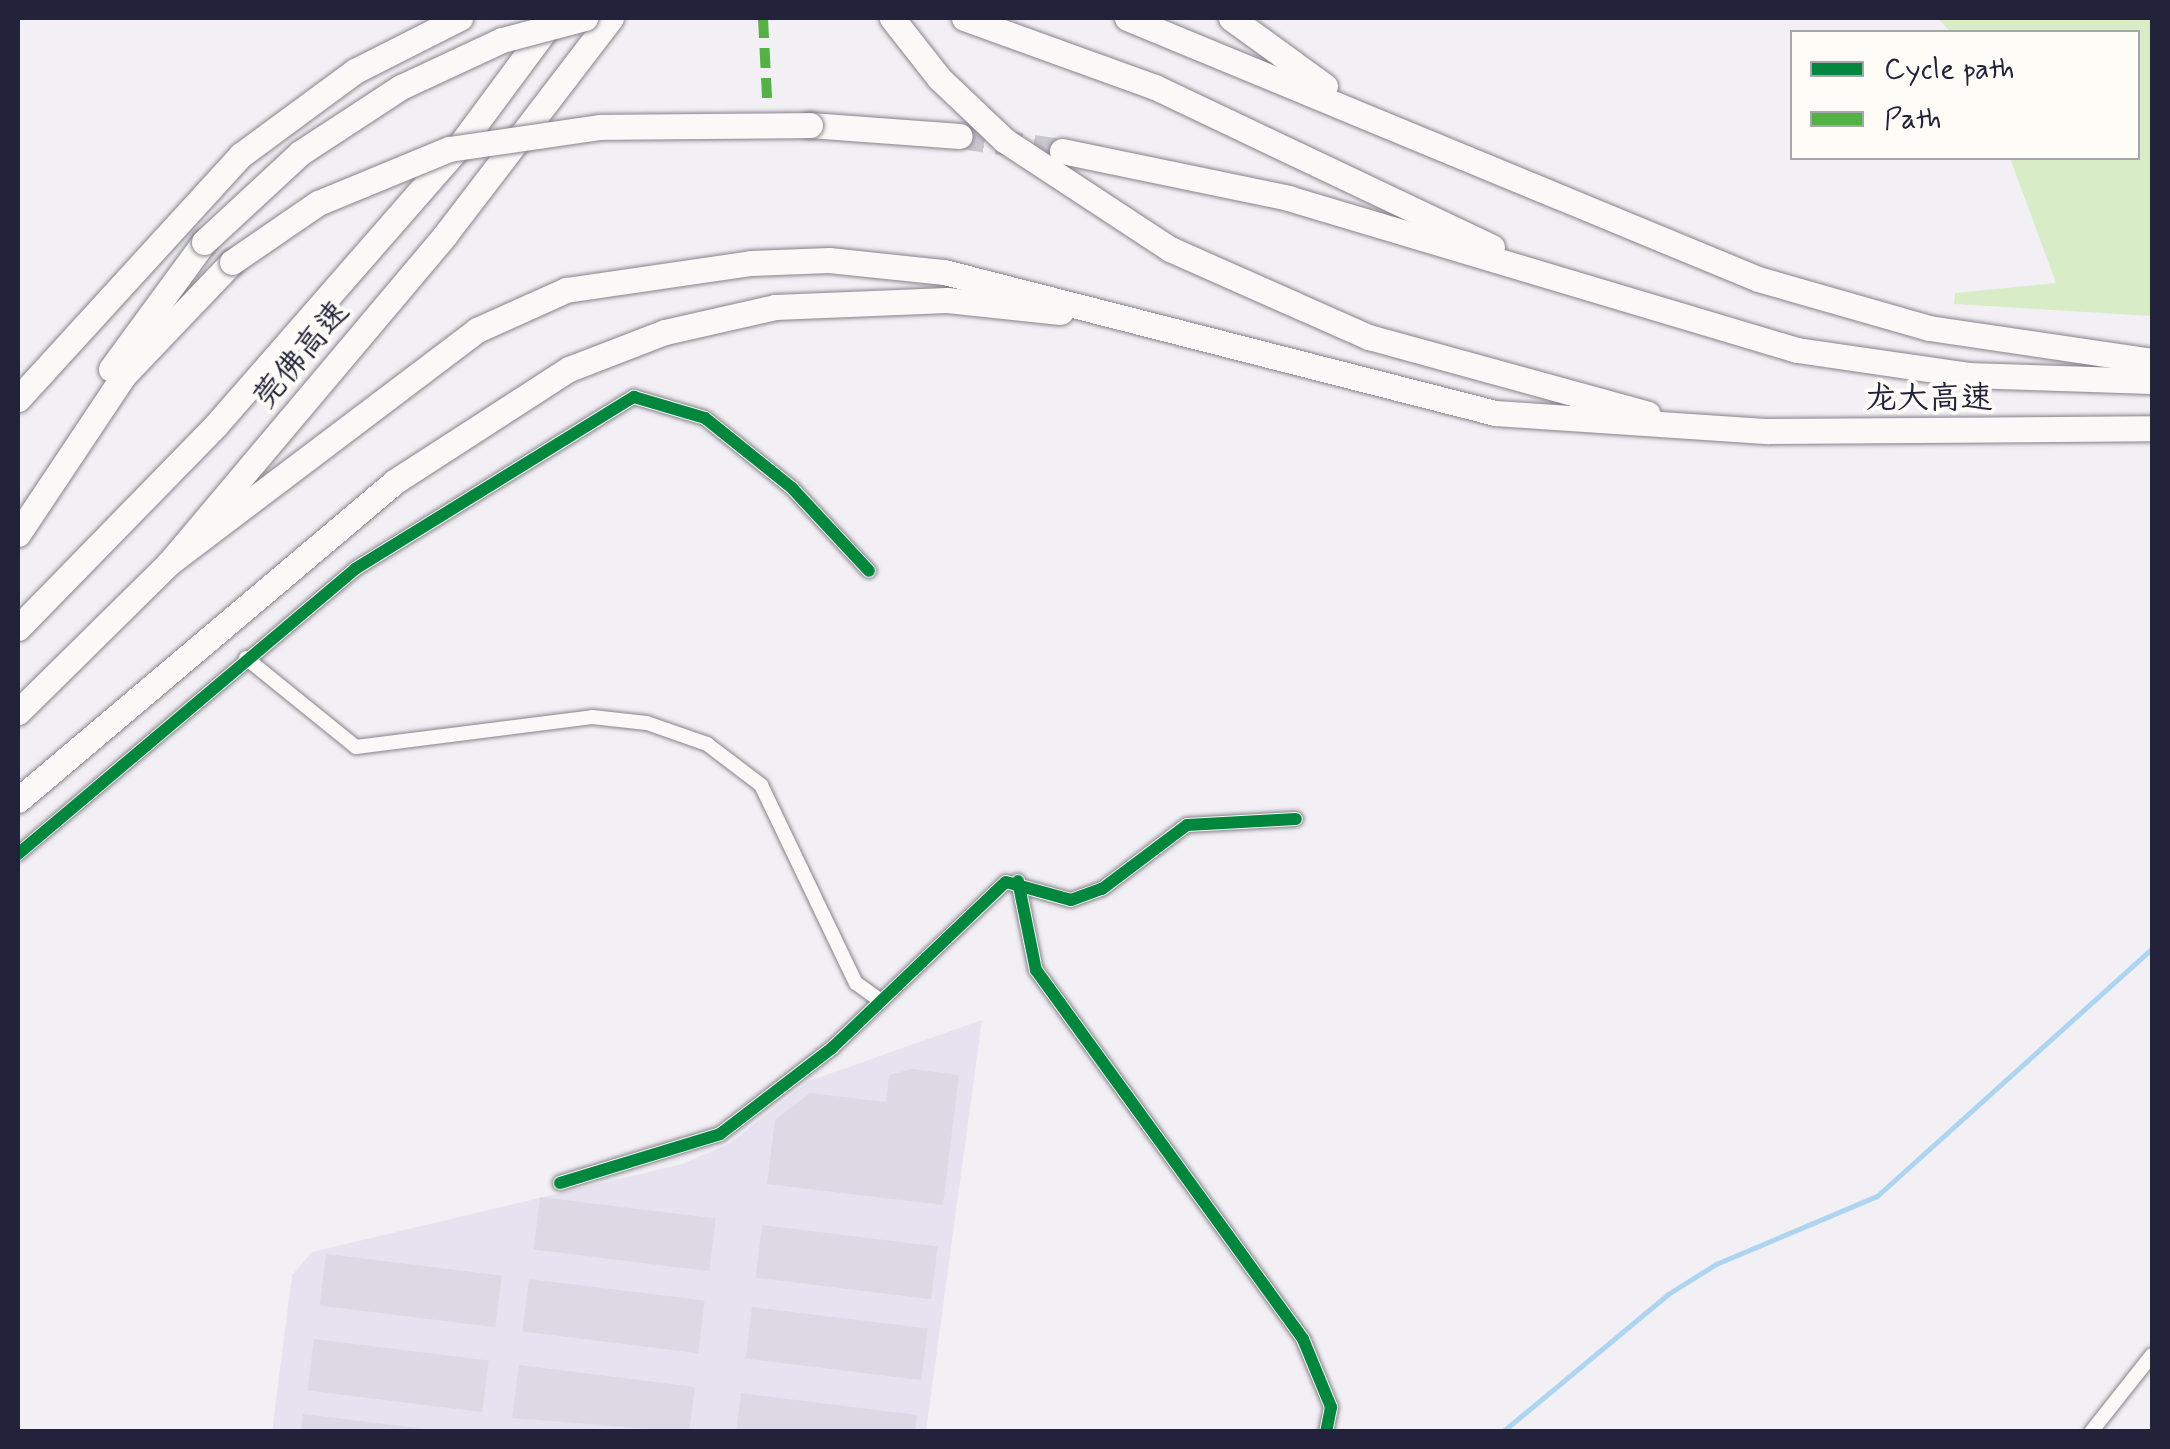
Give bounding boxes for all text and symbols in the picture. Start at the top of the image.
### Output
legend [1790,30,2140,160]
text: Cycle path [1884,50,2015,89]
text: Path [1884,100,1942,139]
street label: 莞佛高速 [246,294,358,416]
street label: 龙大高速 [1865,380,1993,418]

